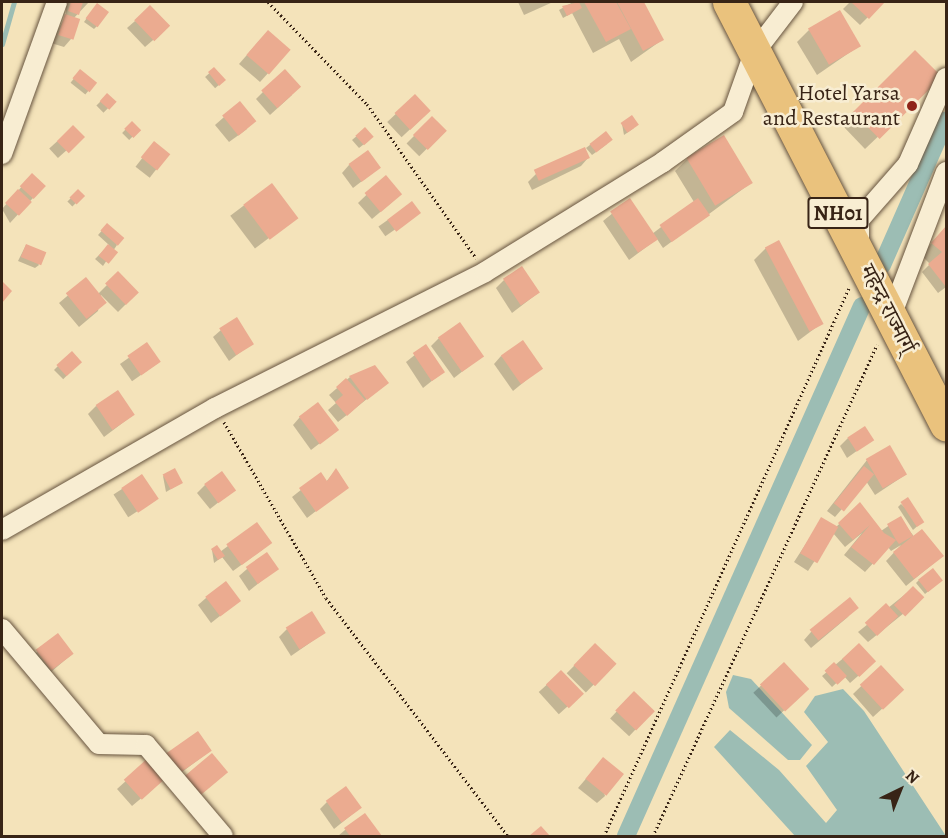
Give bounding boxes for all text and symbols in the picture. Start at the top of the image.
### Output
place label: Hotel Yarsa and Restaurant [763,80,900,132]
marker: Hotel Yarsa and Restaurant [905,99,919,113]
road number: NH01 [806,195,870,231]
street label: महेन्द्र राज्मार्ग् [853,260,921,358]
north arrow [870,760,930,820]
text: N [901,765,924,789]

